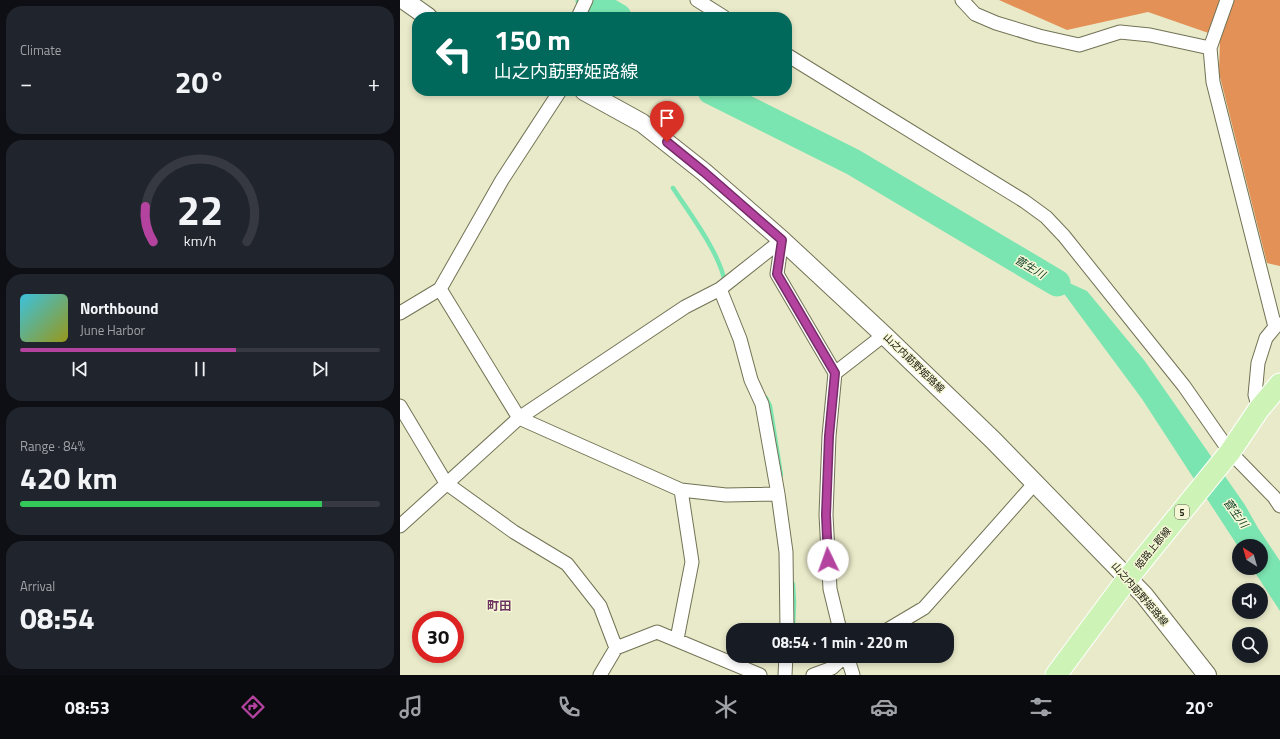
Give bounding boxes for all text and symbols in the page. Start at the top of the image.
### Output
text: 150 m [494,18,571,61]
icon: left [428,28,480,80]
text: Climate [20,40,61,60]
text: 山之内莇野姫路線 [494,58,638,85]
text: 20° [175,59,225,105]
text: − [20,66,32,100]
text: + [368,66,380,100]
pin [650,101,684,142]
icon: arrive [656,107,678,129]
text: 22 [177,177,223,240]
text: km/h [184,229,216,251]
water label: 菅生川 [1012,252,1049,283]
text: Northbound [80,297,159,320]
text: June Harbor [80,320,145,340]
street label: 山之内莇野姫路線 [880,330,948,396]
icon: previous [69,358,91,380]
icon: pause [189,358,211,380]
icon: next [309,358,331,380]
text: Range · 84% [20,436,85,456]
text: 420 km [20,455,118,501]
water label: 菅生川 [1220,495,1253,532]
road number: 5 [1175,505,1189,519]
street label: 姫路上郡線 [1131,524,1175,572]
position arrow [807,539,849,581]
north arrow [1232,539,1268,575]
map controls [1232,539,1268,663]
street label: 山之内莇野姫路線 [1108,559,1172,629]
text: Arrival [20,576,55,596]
button: sound [1232,583,1268,619]
text: 08:54 [20,595,95,641]
district label: 町田 [487,596,511,615]
speed limit sign: 30 [412,611,464,663]
button: search [1232,627,1268,663]
text: 08:54 · 1 min · 220 m [772,631,908,654]
icon: directions [239,693,267,721]
icon: music [397,693,425,721]
icon: phone [555,693,583,721]
icon: climate [712,693,740,721]
icon: car [870,693,898,721]
icon: filters [1027,693,1055,721]
text: 08:53 [65,694,110,721]
text: 20° [1185,694,1215,721]

